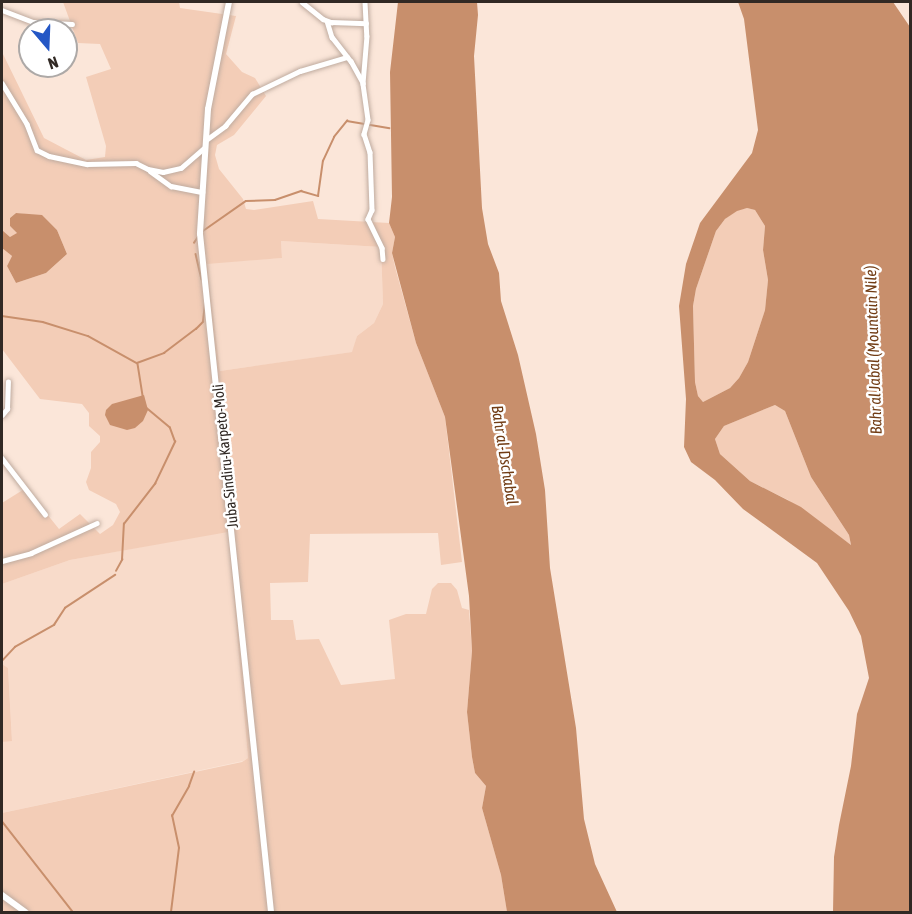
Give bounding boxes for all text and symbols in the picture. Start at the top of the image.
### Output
north arrow [18,18,78,78]
text: N [46,53,61,73]
water label: Bahr al Jabal (Mountain Nile) [860,265,886,435]
street label: Juba-Sindiru-Karpeto-Moli [208,383,242,529]
water label: Bahr al-Dschabal [488,404,522,506]

